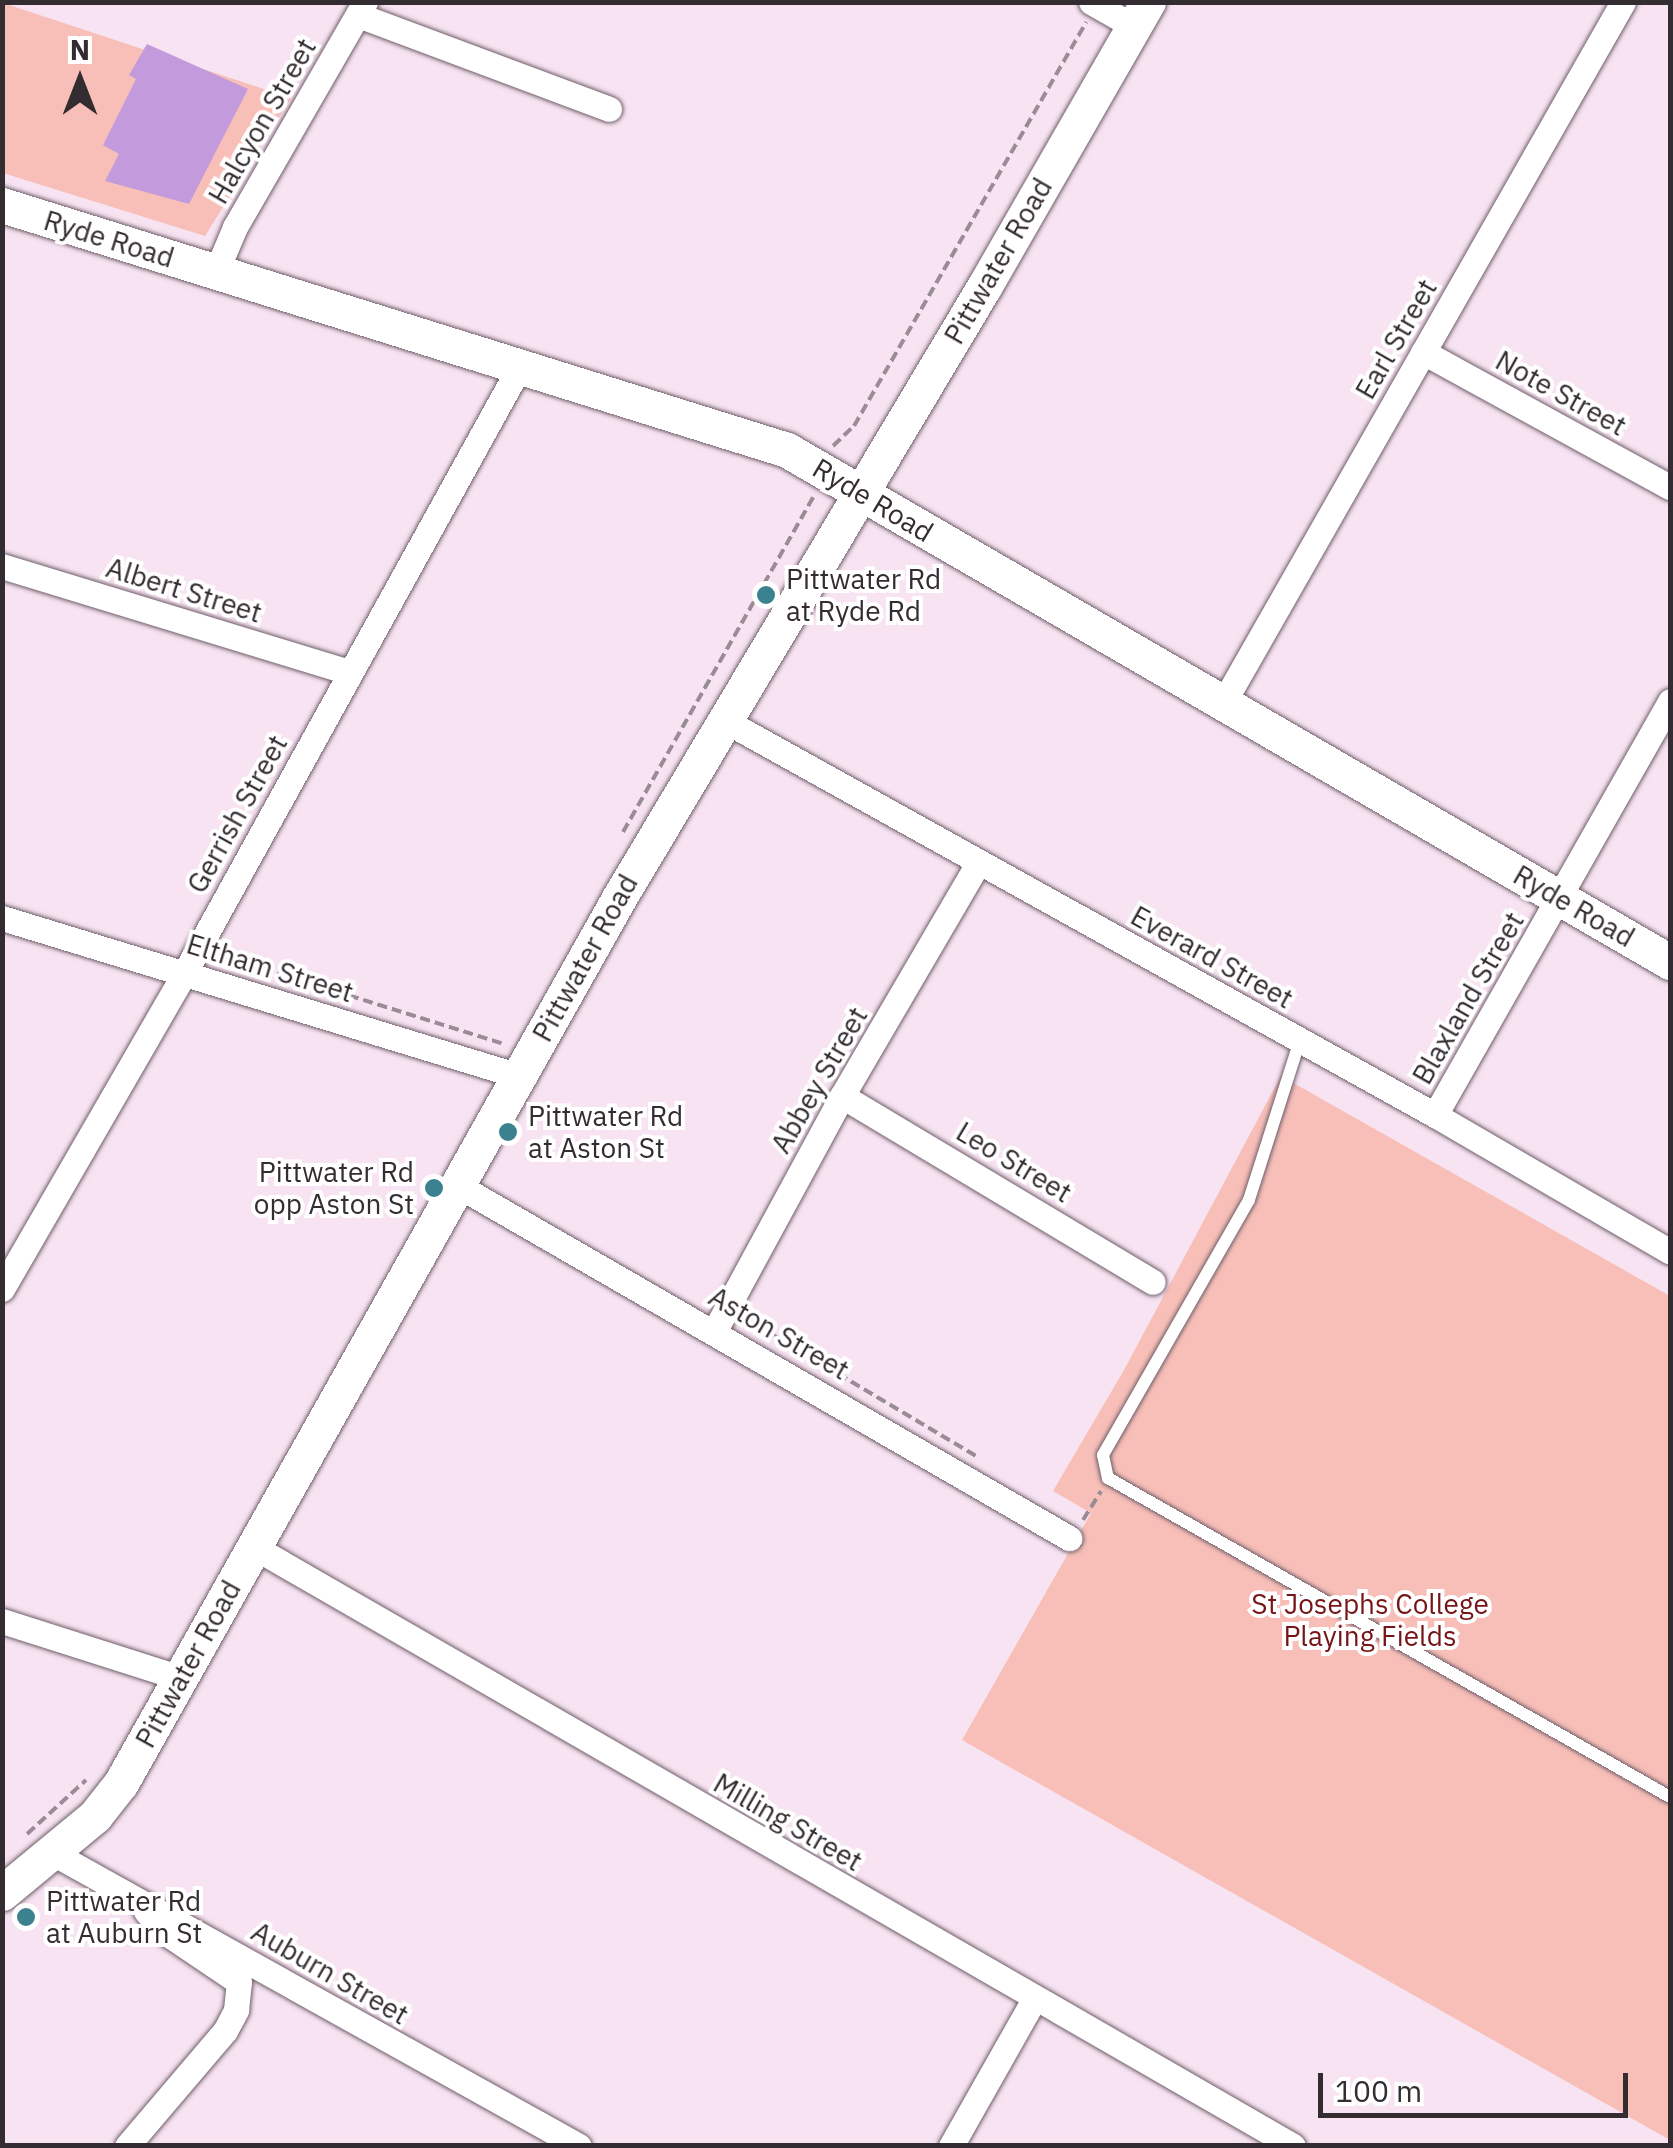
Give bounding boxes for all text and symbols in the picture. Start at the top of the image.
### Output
north arrow [30,30,130,130]
text: N [70,31,90,68]
street label: Halcyon Street [201,32,323,210]
street label: Pittwater Road [937,172,1059,350]
street label: Ryde Road [40,203,178,275]
street label: Earl Street [1348,273,1444,405]
street label: Note Street [1490,343,1632,443]
street label: Ryde Road [807,451,939,549]
street label: Albert Street [102,550,266,630]
place label: Pittwater Rd at Ryde Rd [786,562,941,628]
marker: Pittwater Rd at Ryde Rd [755,584,777,606]
street label: Gerrish Street [180,729,294,899]
street label: Ryde Road [1507,858,1641,954]
street label: Pittwater Road [525,869,645,1047]
street label: Everard Street [1125,899,1299,1015]
street label: Blaxland Street [1405,906,1531,1090]
street label: Eltham Street [183,927,357,1009]
street label: Abbey Street [764,1001,874,1159]
place label: Pittwater Rd at Aston St [528,1099,683,1165]
street label: Leo Street [950,1115,1078,1209]
marker: Pittwater Rd at Aston St [497,1121,519,1143]
place label: Pittwater Rd opp Aston St [254,1155,414,1221]
marker: Pittwater Rd opp Aston St [423,1177,445,1199]
street label: Aston Street [703,1279,855,1387]
street label: Pittwater Road [128,1575,248,1753]
park label: St Josephs College Playing Fields [1251,1587,1489,1653]
street label: Milling Street [708,1766,868,1878]
place label: Pittwater Rd at Auburn St [46,1884,202,1950]
marker: Pittwater Rd at Auburn St [15,1906,37,1928]
street label: Auburn Street [246,1915,414,2031]
scale bar [1323,2053,1633,2115]
text: 100 m [1335,2071,1422,2110]

